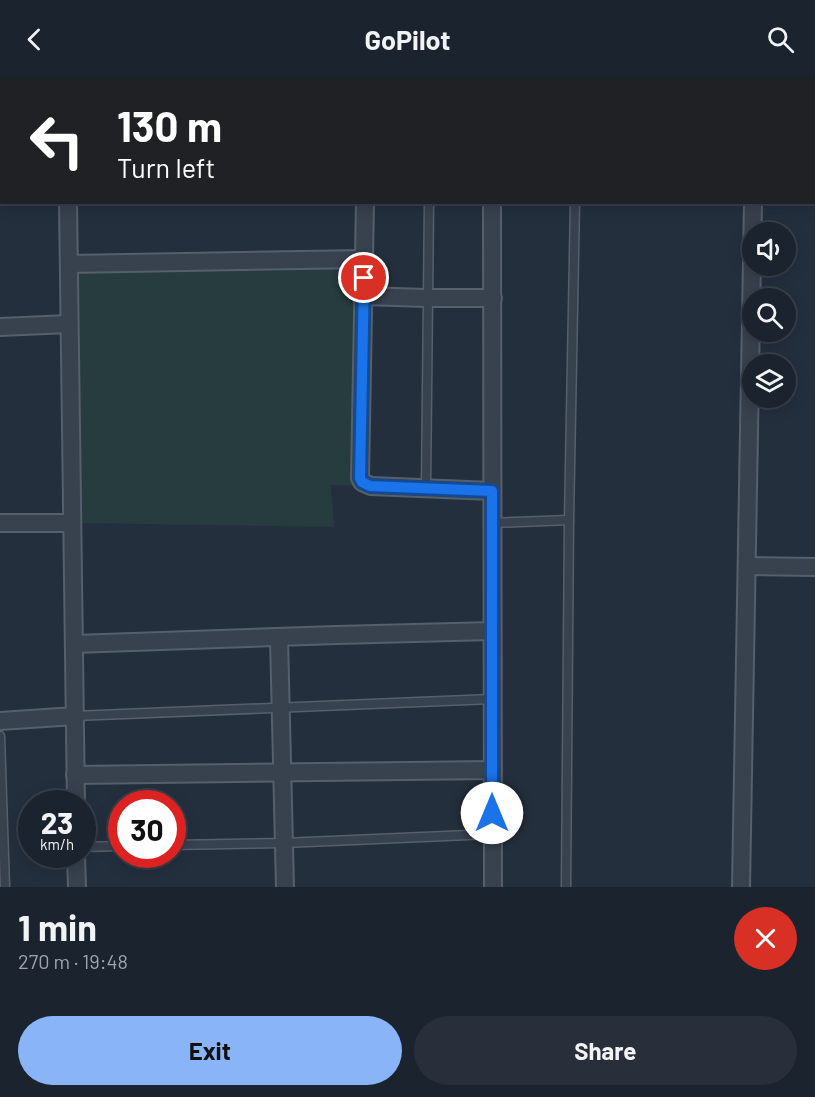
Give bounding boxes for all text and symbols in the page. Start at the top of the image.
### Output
icon: back [18,23,51,56]
text: GoPilot [364,23,451,55]
icon: search [764,23,797,56]
text: 130 m [117,100,222,150]
icon: left [18,102,96,180]
text: Turn left [117,151,215,183]
map controls [742,222,796,408]
button: sound [742,222,796,276]
pin [338,252,389,303]
icon: arrive [347,261,380,294]
button: search [742,288,796,342]
button: layers [742,354,796,408]
position arrow [460,781,524,845]
speed limit sign: 30 [108,790,186,868]
text: 23 [41,804,73,840]
text: km/h [40,835,74,853]
text: 1 min [18,905,97,948]
button: close [734,907,797,970]
text: 270 m · 19:48 [18,949,128,973]
button: Exit [18,1016,402,1085]
button: Share [414,1016,797,1085]

